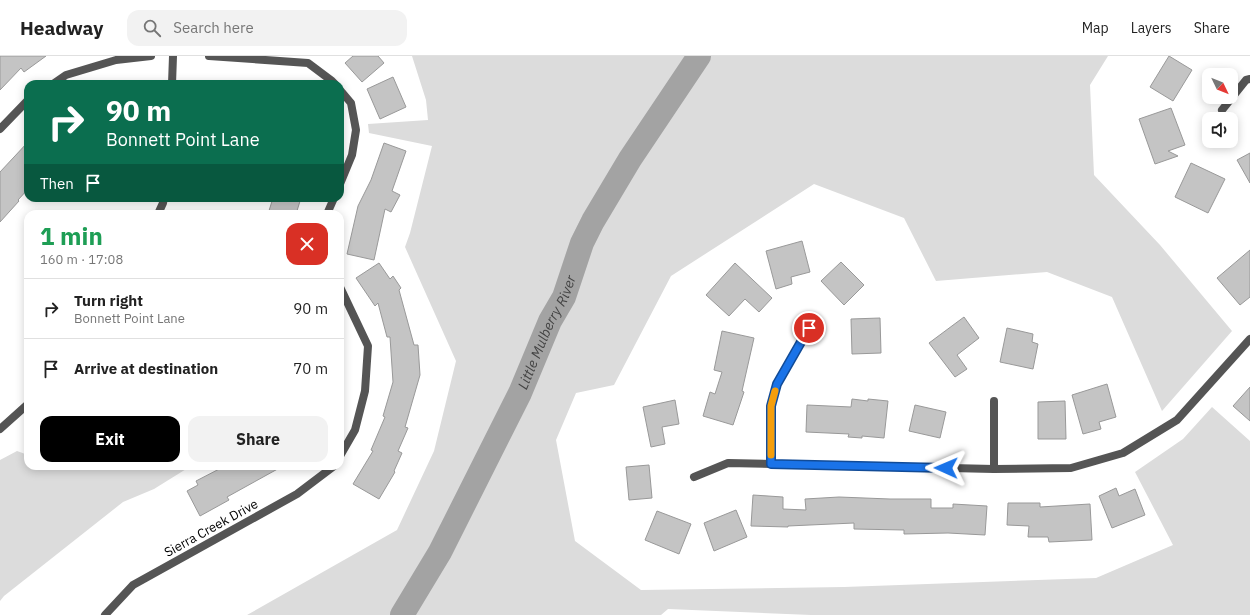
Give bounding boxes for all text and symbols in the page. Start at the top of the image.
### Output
search box [127,10,407,46]
text: Headway [20,16,103,40]
icon: search [141,17,163,39]
text: Search here [173,18,254,37]
text: Map [1082,19,1109,37]
text: Layers [1131,19,1172,37]
text: Share [1194,19,1230,37]
north arrow [1202,68,1238,104]
map controls [1202,68,1238,148]
text: 90 m [106,92,171,129]
icon: right [40,96,92,148]
button: sound [1202,112,1238,148]
text: Bonnett Point Lane [106,128,260,151]
icon: arrive [82,172,104,194]
text: Then [40,174,74,193]
text: 1 min [40,220,103,252]
button: close [286,223,328,265]
text: 160 m · 17:08 [40,251,123,268]
water label: Little Mulberry River [514,272,580,392]
text: Turn right [74,291,143,310]
icon: right [40,298,62,320]
text: 90 m [293,299,328,318]
text: Bonnett Point Lane [74,310,185,327]
pin [792,311,826,345]
icon: arrive [798,317,820,339]
icon: arrive [40,358,62,380]
text: Arrive at destination [74,359,218,378]
text: 70 m [293,359,328,378]
button: Exit [40,416,180,462]
button: Share [188,416,328,462]
position arrow [925,447,967,489]
street label: Sierra Creek Drive [161,495,261,561]

